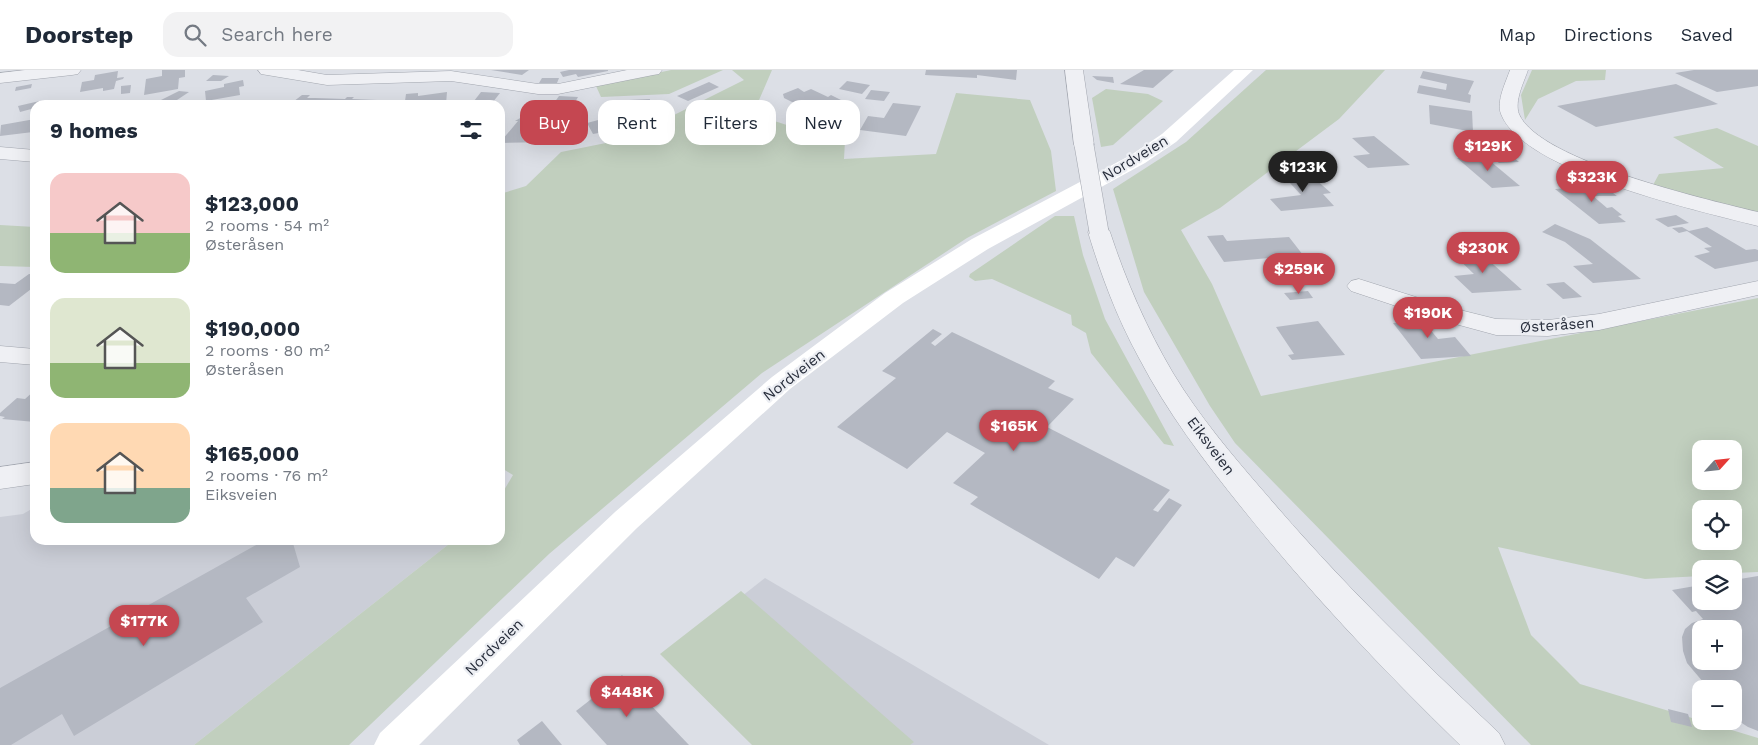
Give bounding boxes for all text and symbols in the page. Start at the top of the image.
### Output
search box [163,12,513,57]
text: Doorstep [25,21,133,49]
icon: search [181,21,209,49]
text: Search here [221,23,333,46]
text: Map [1499,24,1536,45]
text: Directions [1564,24,1653,45]
text: Saved [1681,24,1733,45]
chip: Buy [520,100,588,145]
chip: Rent [598,100,675,145]
chip: Filters [685,100,776,145]
chip: New [786,100,860,145]
icon: filters [457,116,485,144]
text: 9 homes [50,118,138,143]
pin: $129K [1453,129,1523,172]
street label: Nordveien [1099,131,1171,185]
text: $129K [1464,136,1512,155]
pin: $123K [1268,150,1338,193]
text: $123K [1279,157,1327,176]
pin: $323K [1557,160,1627,203]
text: $323K [1567,167,1617,186]
text: $123,000 [205,191,299,216]
icon: home [90,193,150,253]
text: 2 rooms · 54 m² [205,216,329,235]
pin: $230K [1448,232,1518,274]
text: Østeråsen [205,235,284,254]
text: $230K [1458,238,1508,257]
pin: $259K [1264,252,1334,295]
text: $259K [1274,259,1324,278]
pin: $190K [1393,296,1463,339]
text: $190K [1404,303,1452,322]
street label: Østeråsen [1519,313,1595,337]
text: $190,000 [205,316,300,341]
icon: home [90,318,150,378]
text: 2 rooms · 80 m² [205,341,330,360]
street label: Nordveien [759,345,829,405]
text: Østeråsen [205,360,284,379]
pin: $165K [979,410,1049,452]
street label: Eiksveien [1183,413,1239,479]
text: $165K [990,416,1038,435]
north arrow [1692,440,1742,490]
map controls [1692,440,1742,730]
text: $165,000 [205,441,299,466]
icon: home [90,443,150,503]
text: 2 rooms · 76 m² [205,466,328,485]
text: Eiksveien [205,485,278,504]
button: locate [1692,500,1742,550]
button: layers [1692,560,1742,610]
pin: $177K [109,604,179,647]
text: $177K [120,611,168,630]
street label: Nordveien [461,615,527,679]
button: + [1692,620,1742,670]
pin: $448K [592,676,662,718]
button: − [1692,680,1742,730]
text: $448K [601,682,653,701]

